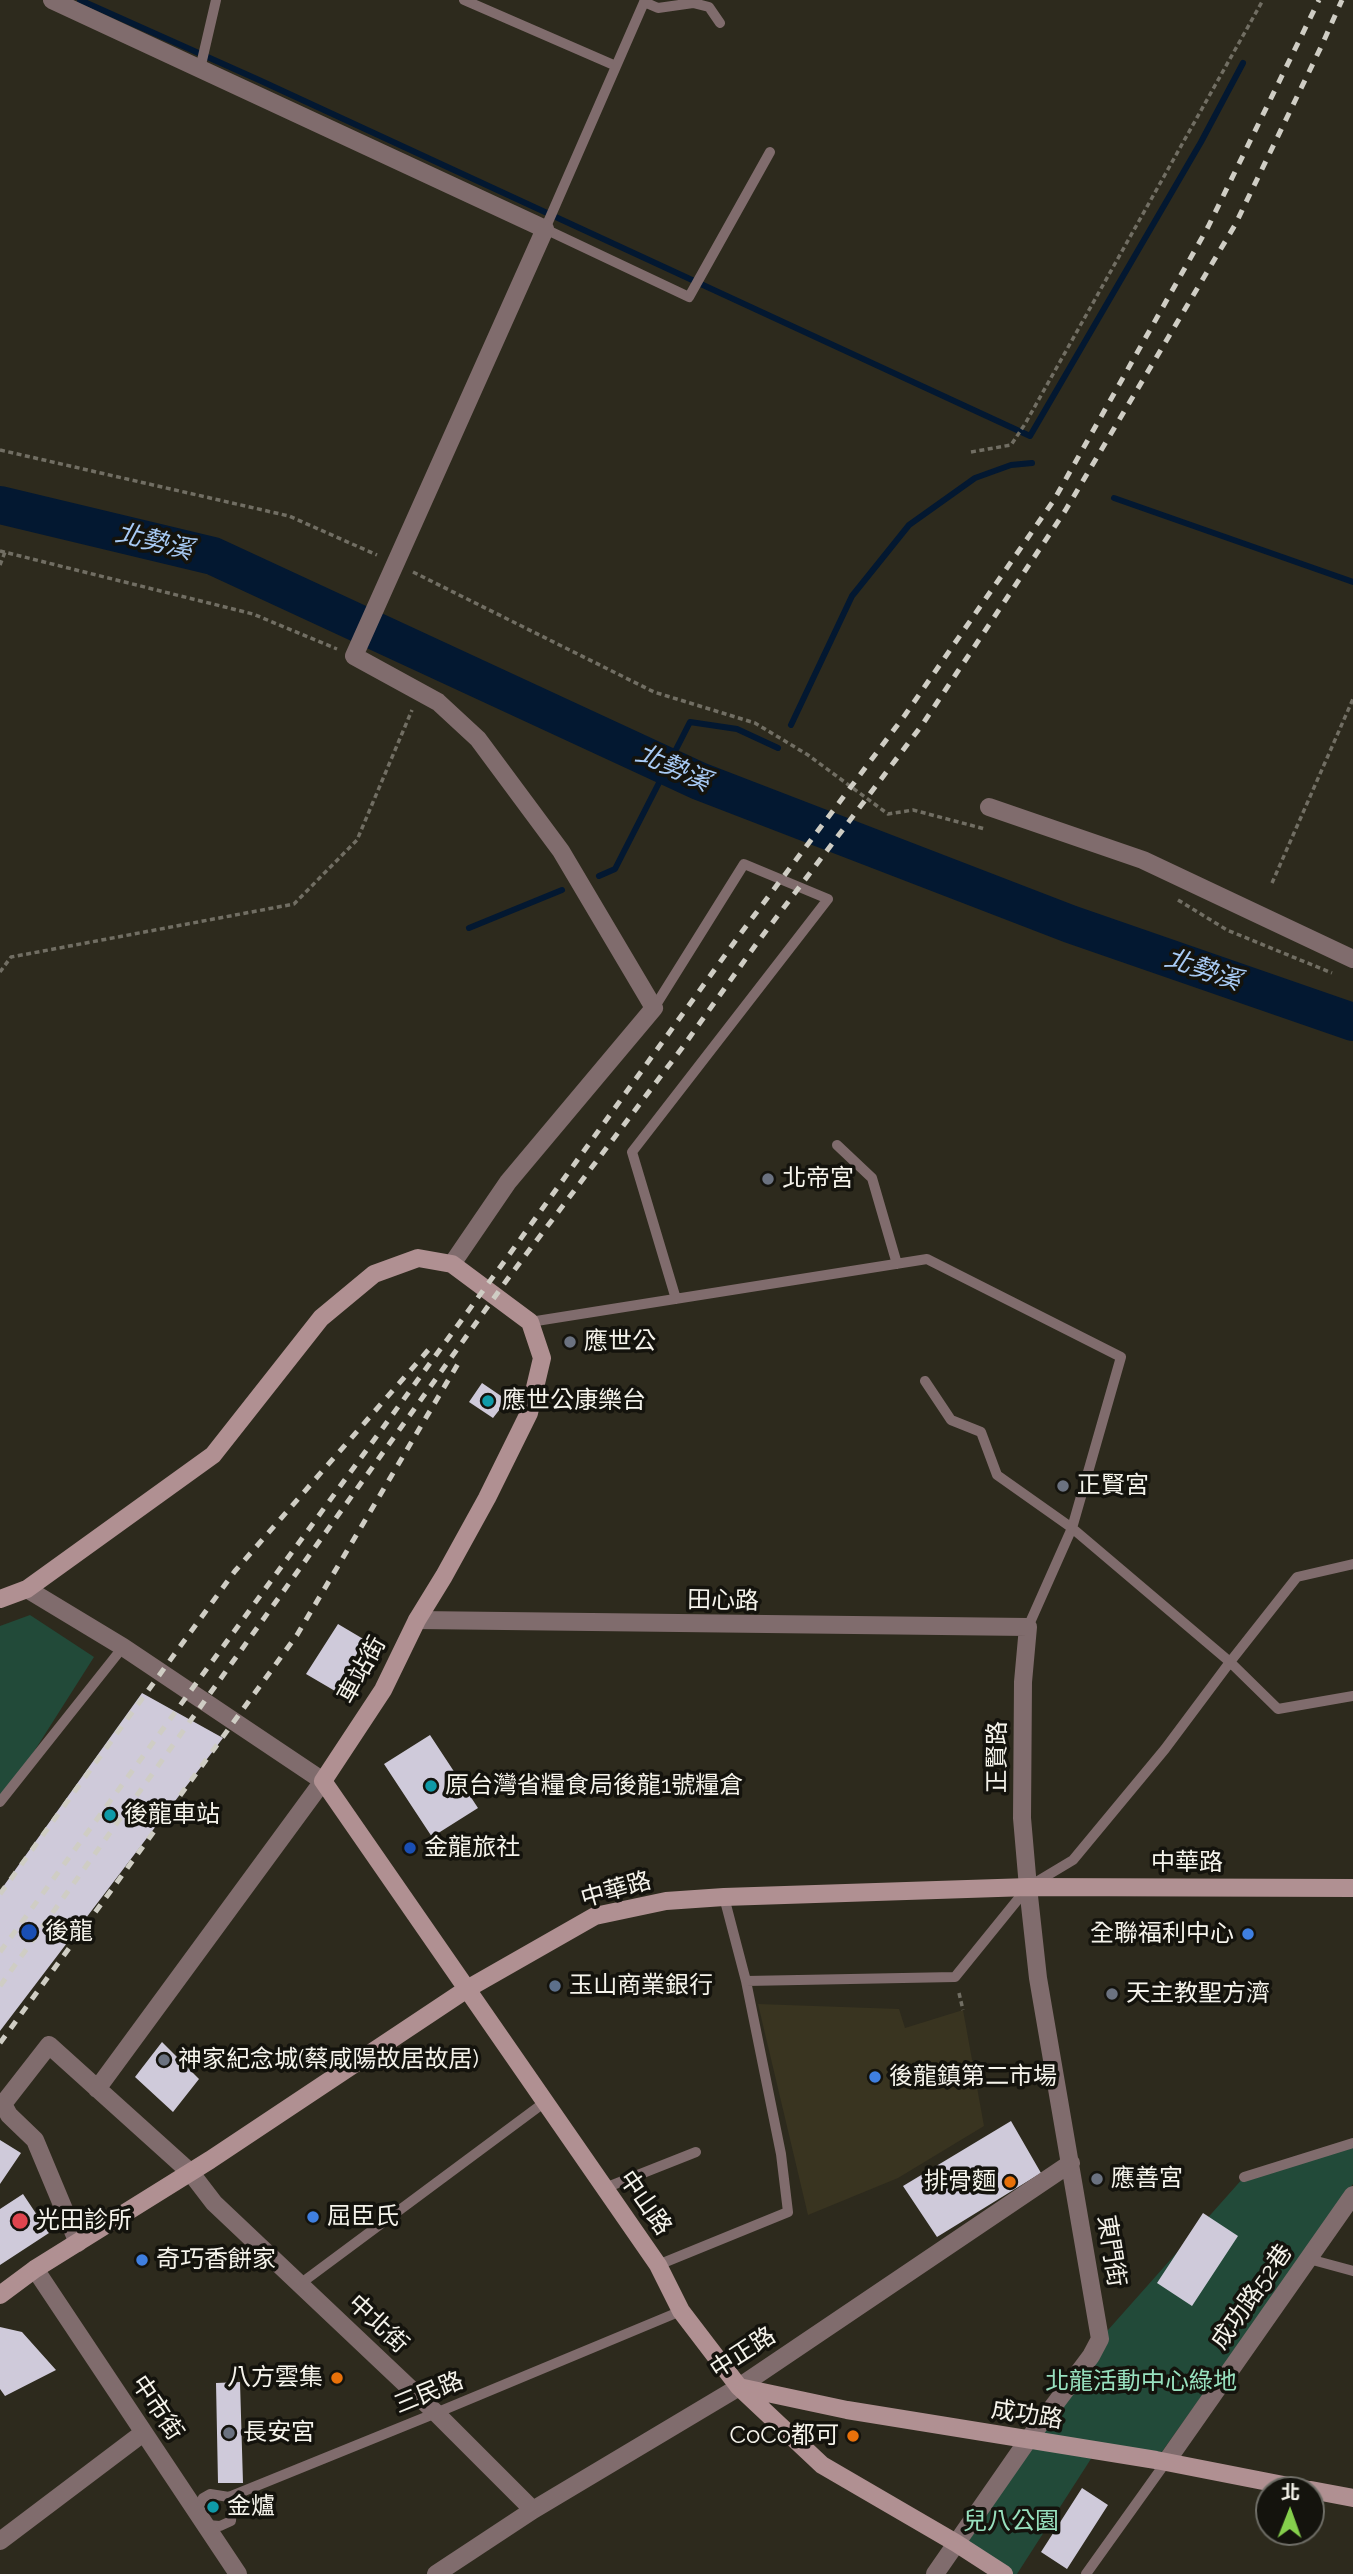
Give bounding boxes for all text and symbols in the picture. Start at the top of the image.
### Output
water label: 北勢溪 [112,517,196,567]
water label: 北勢溪 [631,738,715,798]
water label: 北勢溪 [1161,943,1245,997]
place label: 北帝宮 [782,1165,854,1193]
marker: 北帝宮 [760,1171,776,1187]
place label: 應世公 [584,1328,656,1356]
marker: 應世公 [562,1334,578,1350]
place label: 應世公康樂台 [502,1387,646,1415]
marker: 應世公康樂台 [480,1393,496,1409]
place label: 正賢宮 [1077,1472,1149,1500]
marker: 正賢宮 [1055,1478,1071,1494]
street label: 田心路 [687,1586,759,1616]
street label: 車站街 [332,1632,392,1708]
street label: 正賢路 [984,1721,1012,1793]
place label: 原台灣省糧食局後龍1號糧倉 [445,1772,743,1800]
marker: 原台灣省糧食局後龍1號糧倉 [423,1778,439,1794]
place label: 後龍車站 [124,1801,220,1829]
marker: 後龍車站 [102,1807,118,1823]
place label: 金龍旅社 [424,1834,520,1862]
marker: 金龍旅社 [402,1840,418,1856]
street label: 中華路 [1151,1849,1223,1877]
street label: 中華路 [577,1866,655,1914]
place label: 後龍 [45,1918,93,1946]
place label: 全聯福利中心 [1090,1920,1234,1948]
marker: 後龍 [19,1922,39,1942]
marker: 全聯福利中心 [1240,1926,1256,1942]
place label: 玉山商業銀行 [569,1972,713,2000]
marker: 玉山商業銀行 [547,1978,563,1994]
place label: 天主教聖方濟 [1126,1980,1270,2008]
marker: 天主教聖方濟 [1104,1986,1120,2002]
place label: 神家紀念城(蔡咸陽故居故居) [178,2046,479,2074]
marker: 神家紀念城(蔡咸陽故居故居) [156,2052,172,2068]
place label: 後龍鎮第二市場 [889,2063,1057,2091]
marker: 後龍鎮第二市場 [867,2069,883,2085]
street label: 中山路 [613,2165,677,2241]
place label: 應善宮 [1111,2165,1183,2193]
place label: 排骨麵 [924,2168,996,2196]
marker: 應善宮 [1089,2171,1105,2187]
marker: 排骨麵 [1002,2174,1018,2190]
place label: 屈臣氏 [327,2203,399,2231]
place label: 光田診所 [36,2207,132,2235]
marker: 屈臣氏 [305,2209,321,2225]
marker: 光田診所 [10,2211,30,2231]
street label: 東門街 [1091,2213,1131,2289]
street label: 成功路52巷 [1205,2239,1299,2355]
place label: 奇巧香餅家 [156,2246,276,2274]
marker: 奇巧香餅家 [134,2252,150,2268]
street label: 中北街 [342,2289,414,2359]
street label: 中正路 [705,2321,781,2385]
place label: 八方雲集 [227,2364,323,2392]
street label: 三民路 [390,2366,468,2420]
park label: 北龍活動中心綠地 [1045,2368,1237,2396]
street label: 中市街 [125,2370,189,2446]
marker: 八方雲集 [329,2370,345,2386]
street label: 成功路 [989,2395,1065,2435]
place label: 長安宮 [243,2419,315,2447]
place label: CoCo都可 [730,2422,839,2450]
marker: 長安宮 [221,2425,237,2441]
marker: CoCo都可 [845,2428,861,2444]
north arrow [1255,2476,1325,2546]
text: 北 [1281,2481,1300,2503]
place label: 金爐 [227,2493,275,2521]
marker: 金爐 [205,2499,221,2515]
park label: 兒八公園 [963,2508,1059,2536]

